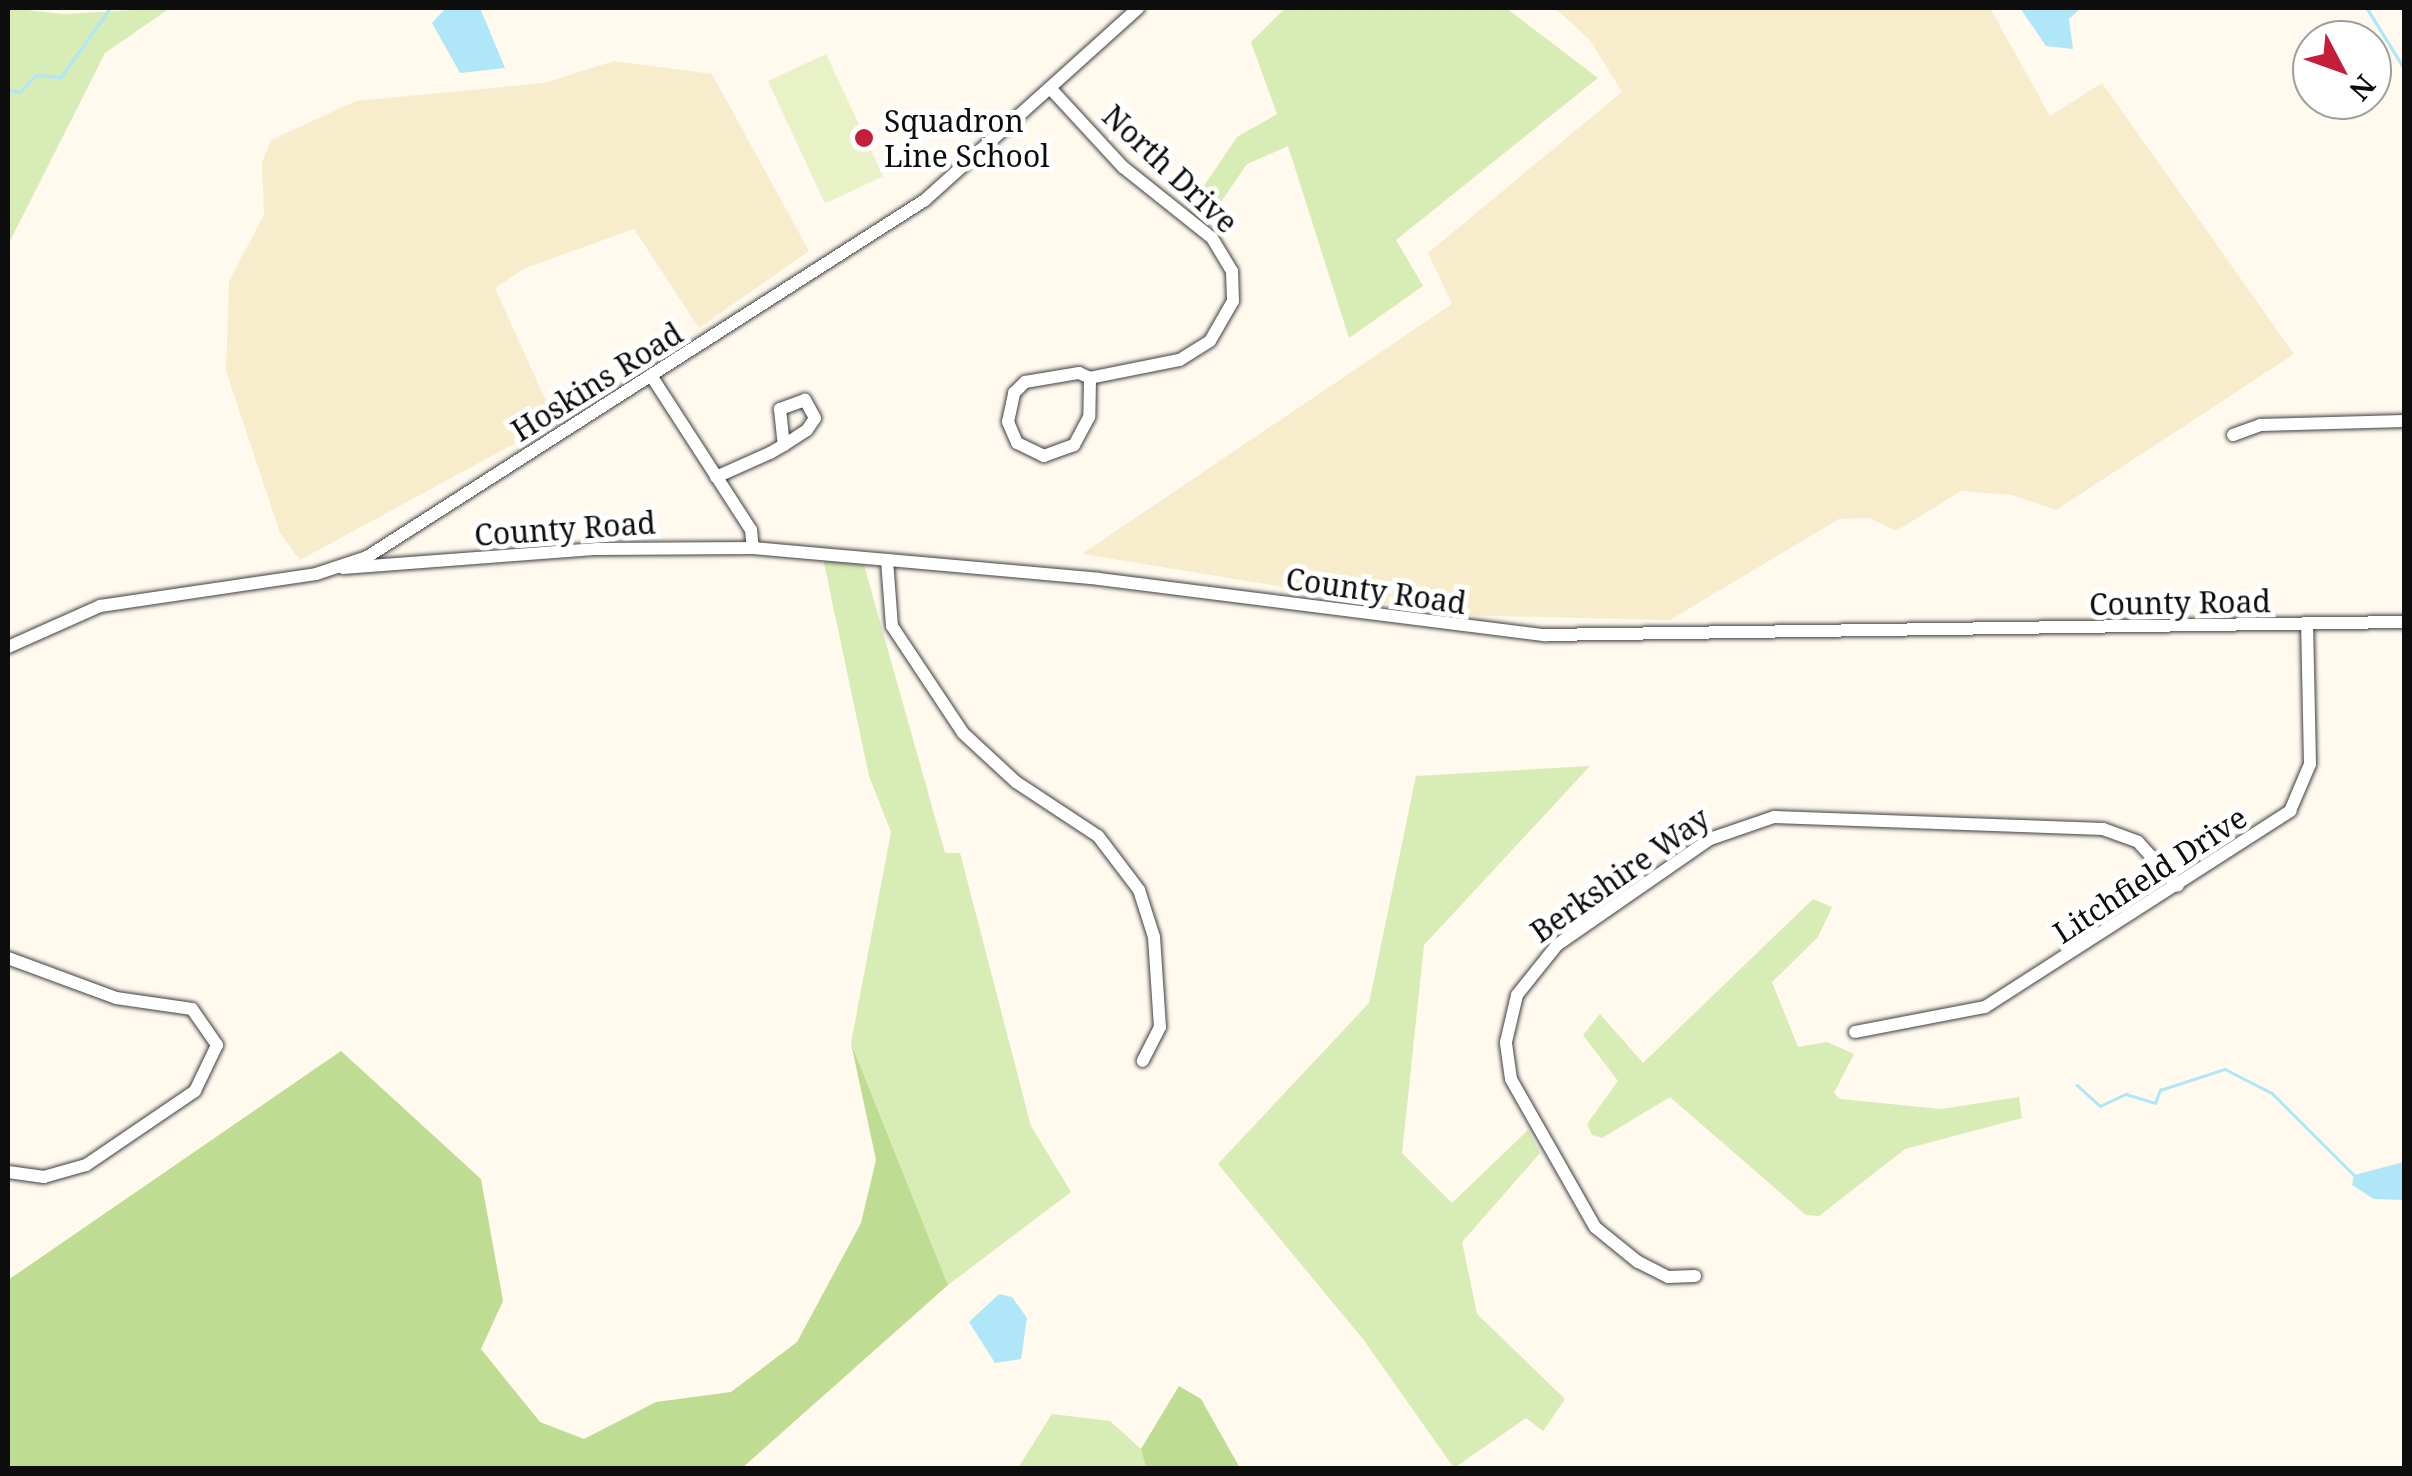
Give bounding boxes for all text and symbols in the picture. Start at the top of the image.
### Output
north arrow [2292,20,2392,120]
text: N [2342,68,2385,109]
street label: North Drive [1095,98,1245,240]
place label: Squadron Line School [884,103,1050,174]
marker: Squadron Line School [853,127,875,149]
street label: Hoskins Road [505,315,689,449]
street label: County Road [473,505,657,553]
street label: County Road [1284,561,1468,621]
street label: County Road [2089,583,2271,623]
street label: Litchfield Drive [2047,799,2253,951]
street label: Berkshire Way [1524,800,1716,950]

